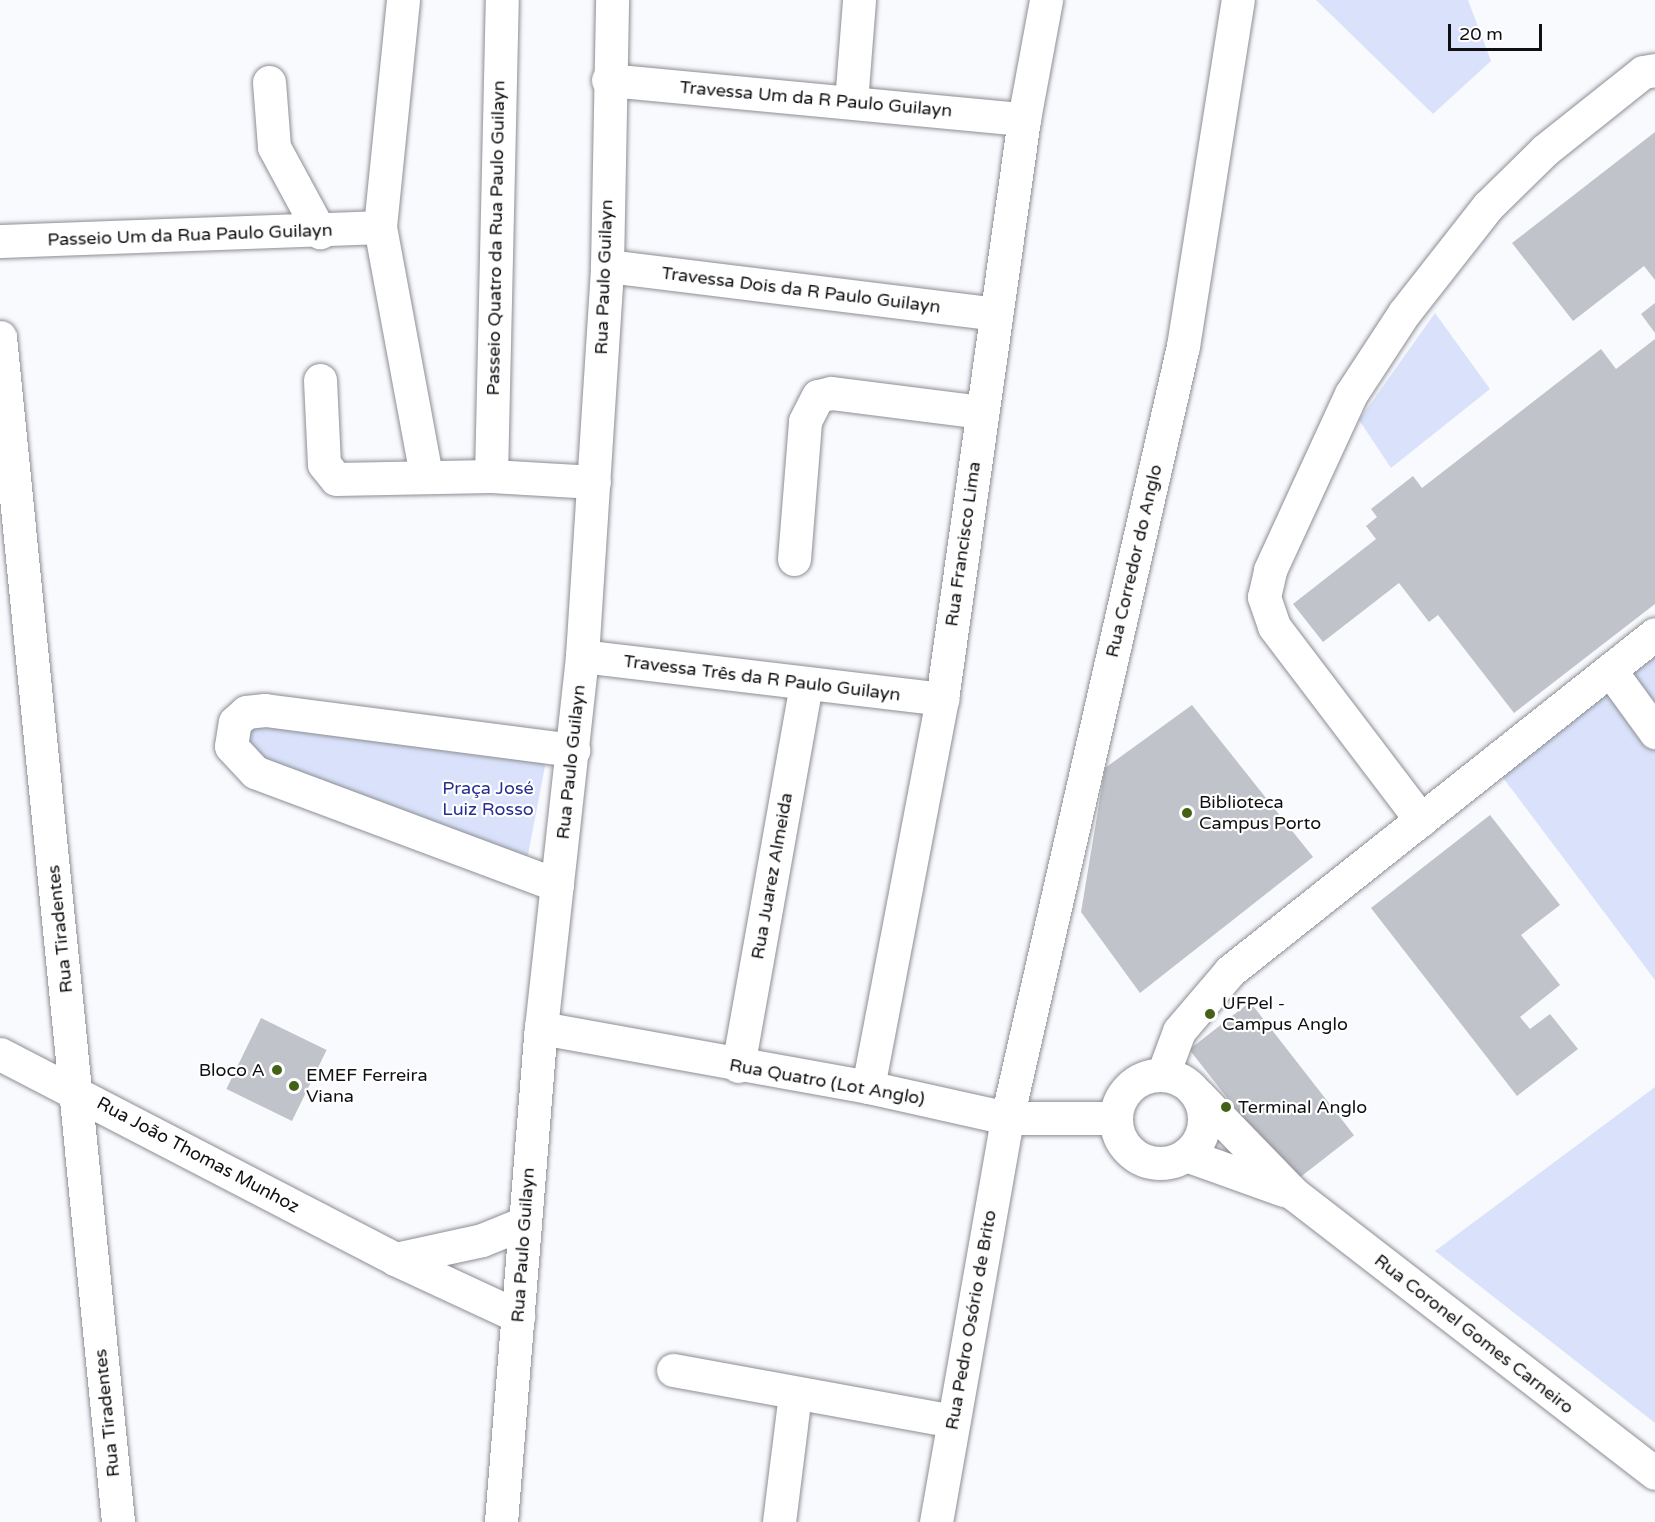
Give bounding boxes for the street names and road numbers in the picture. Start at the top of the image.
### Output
street label: Travessa Um da R Paulo Guilayn [679,76,953,122]
street label: Passeio Quatro da Rua Paulo Guilayn [482,80,510,396]
street label: Rua Paulo Guilayn [590,199,618,355]
street label: Passeio Um da Rua Paulo Guilayn [47,219,333,251]
street label: Travessa Dois da R Paulo Guilayn [660,262,942,318]
street label: Rua Francisco Lima [941,460,985,628]
street label: Rua Corredor do Anglo [1101,462,1167,660]
street label: Travessa Três da R Paulo Guilayn [622,650,902,706]
street label: Rua Paulo Guilayn [552,684,590,840]
street label: Rua Juarez Almeida [747,791,797,961]
street label: Rua Tiradentes [43,864,77,994]
street label: Rua Quatro (Lot Anglo) [728,1054,926,1110]
street label: Rua João Thomas Munhoz [93,1092,303,1218]
street label: Rua Paulo Guilayn [507,1167,539,1323]
street label: Rua Pedro Osório de Brito [941,1208,1001,1432]
street label: Rua Coronel Gomes Carneiro [1370,1249,1578,1419]
street label: Rua Tiradentes [90,1348,124,1478]

